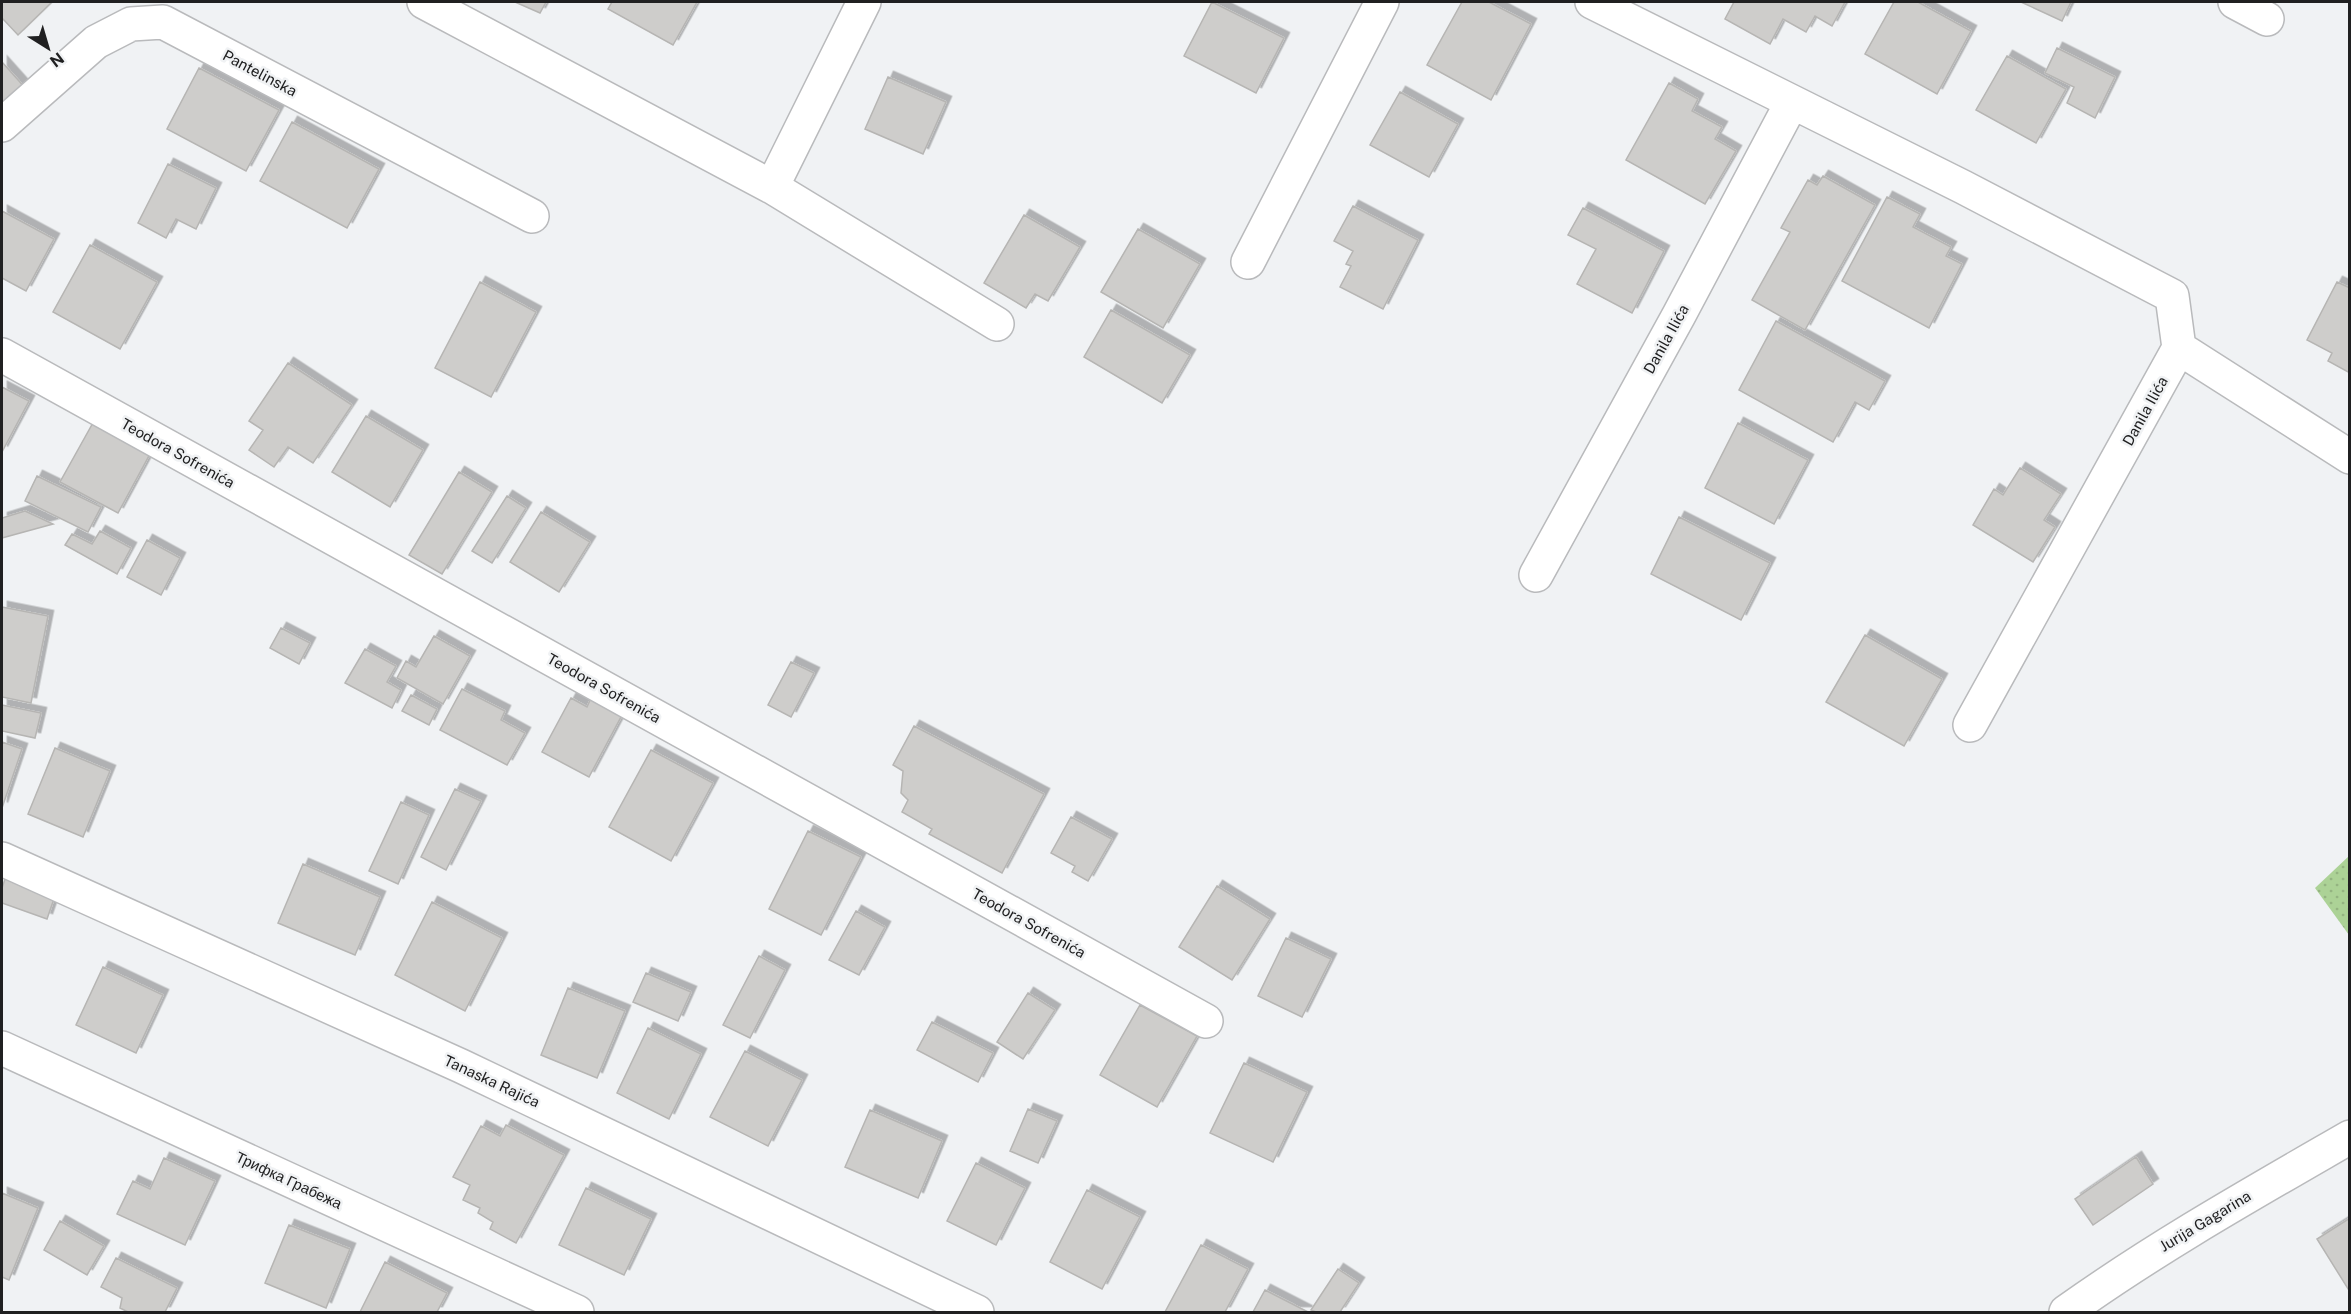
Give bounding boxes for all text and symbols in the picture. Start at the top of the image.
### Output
north arrow [18,18,78,78]
street label: Pantelinska [220,46,300,100]
text: N [46,48,67,71]
street label: Danila Ilića [1640,301,1692,377]
street label: Danila Ilića [2119,373,2171,449]
street label: Teodora Sofrenića [118,415,238,491]
street label: Teodora Sofrenića [544,650,664,726]
street label: Teodora Sofrenića [969,885,1089,961]
street label: Tanaska Rajića [442,1051,542,1111]
street label: Трифка Грабежа [233,1148,345,1212]
street label: Jurija Gagarina [2156,1187,2254,1255]

